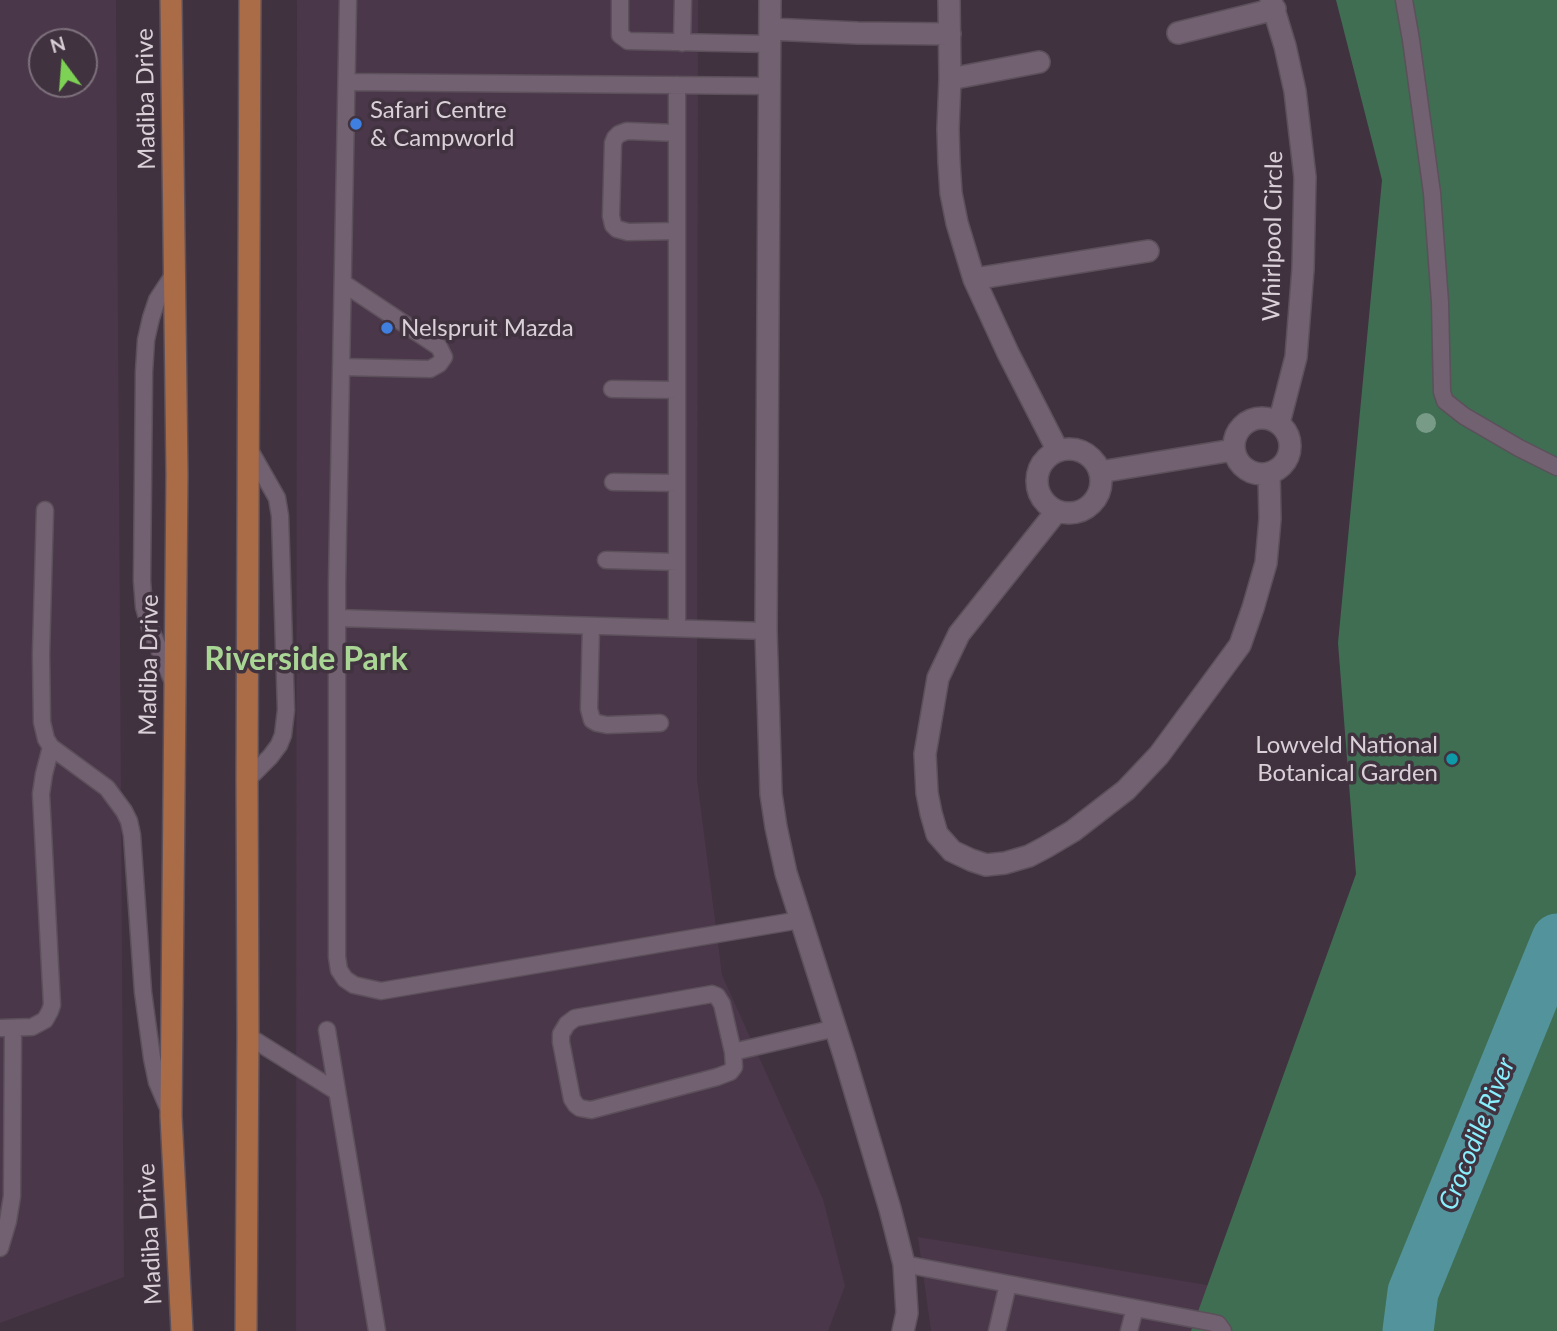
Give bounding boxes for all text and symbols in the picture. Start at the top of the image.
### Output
north arrow [28,28,98,98]
street label: Madiba Drive [130,28,162,170]
text: N [47,31,68,57]
place label: Safari Centre & Campworld [370,96,514,152]
marker: Safari Centre & Campworld [348,116,364,132]
street label: Whirlpool Circle [1257,150,1289,322]
place label: Nelspruit Mazda [401,314,574,342]
marker: Nelspruit Mazda [379,320,395,336]
street label: Madiba Drive [133,594,165,736]
district label: Riverside Park [204,641,408,679]
place label: Lowveld National Botanical Garden [1255,731,1438,787]
marker: Lowveld National Botanical Garden [1444,751,1460,767]
water label: Crocodile River [1432,1053,1522,1215]
street label: Madiba Drive [132,1162,168,1306]

